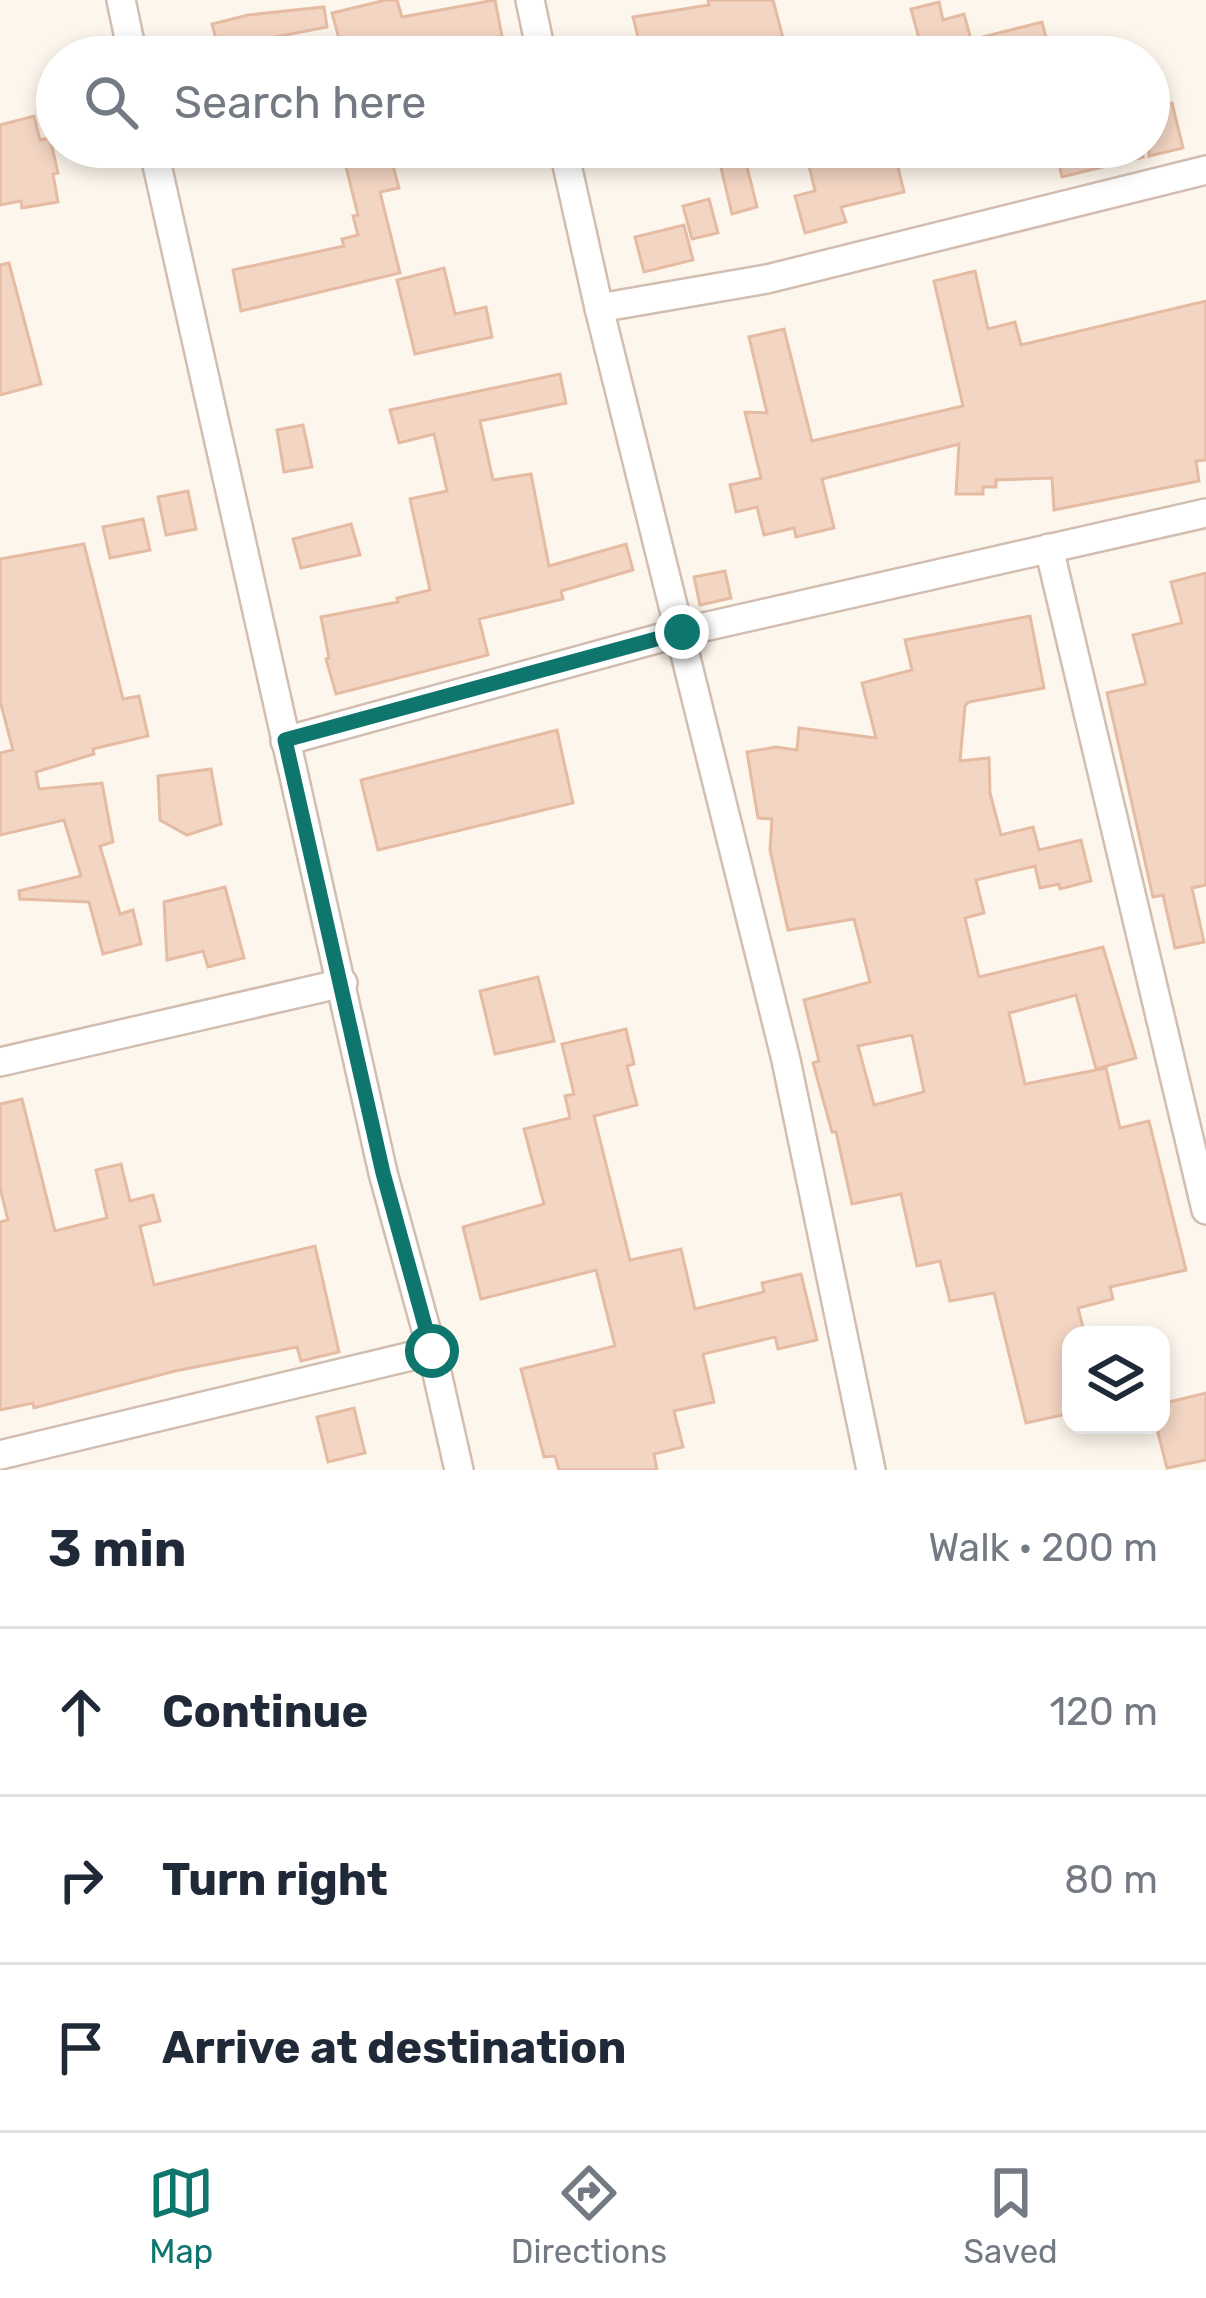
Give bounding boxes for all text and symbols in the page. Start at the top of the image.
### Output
search box [36,36,1170,168]
icon: search [78,69,144,135]
text: Search here [174,76,426,129]
route end [655,605,709,659]
route start [405,1324,459,1378]
map controls [1062,1326,1170,1434]
button: layers [1062,1326,1170,1434]
text: 3 min [48,1518,187,1579]
text: Walk · 200 m [928,1525,1158,1571]
icon: ahead [48,1679,114,1745]
text: Continue [162,1685,368,1738]
text: 120 m [1049,1689,1158,1735]
icon: right [48,1847,114,1913]
text: Turn right [162,1853,388,1906]
text: 80 m [1064,1857,1158,1903]
icon: arrive [48,2015,114,2081]
text: Arrive at destination [162,2021,627,2074]
tab: Map [148,2160,214,2271]
tab: Directions [511,2160,667,2271]
tab: Saved [964,2160,1058,2271]

